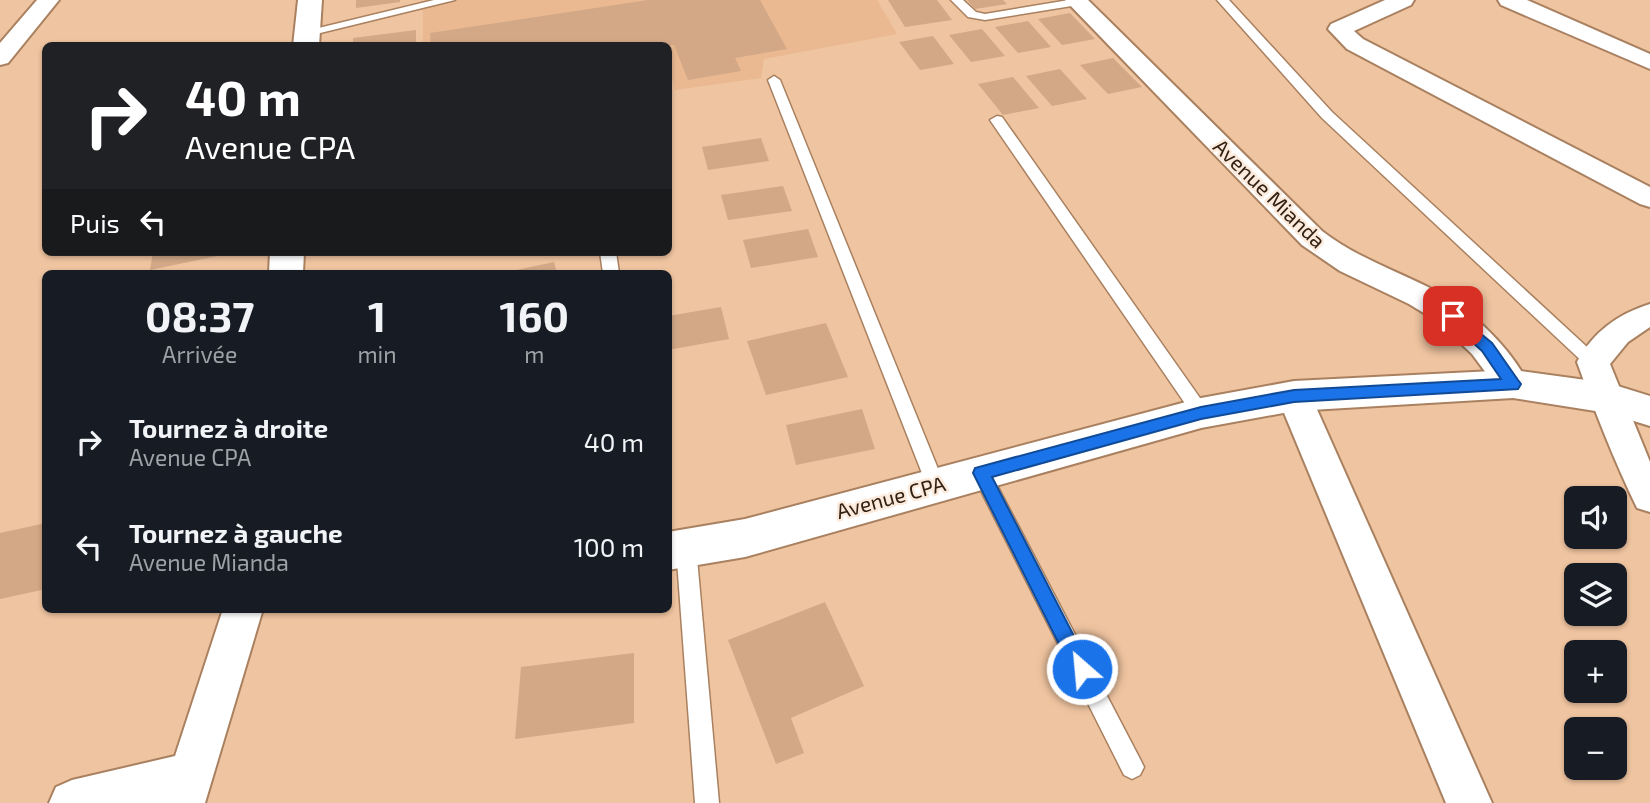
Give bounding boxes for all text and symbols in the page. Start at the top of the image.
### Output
text: 40 m [185,67,301,126]
icon: right [70,70,161,161]
text: Avenue CPA [185,127,355,165]
street label: Avenue Mianda [1209,133,1331,253]
icon: left [134,203,172,241]
text: Puis [70,207,120,238]
pin [1423,286,1483,346]
text: 08:37 [145,290,254,340]
text: 1 [368,290,386,340]
text: 160 [500,290,569,340]
icon: arrive [1434,297,1472,335]
text: Arrivée [162,340,237,368]
text: min [357,340,397,368]
text: m [524,340,544,368]
text: Tournez à droite [129,412,328,443]
icon: right [70,423,108,461]
text: 40 m [584,426,644,457]
text: Avenue CPA [129,443,251,471]
street label: Avenue CPA [833,470,948,523]
map controls [1564,486,1627,780]
button: sound [1564,486,1627,549]
text: Tournez à gauche [129,517,343,548]
icon: left [70,528,108,566]
text: 100 m [574,531,644,562]
text: Avenue Mianda [129,548,289,576]
button: layers [1564,563,1627,626]
position arrow [1045,632,1119,706]
button: + [1564,640,1627,703]
button: − [1564,717,1627,780]

